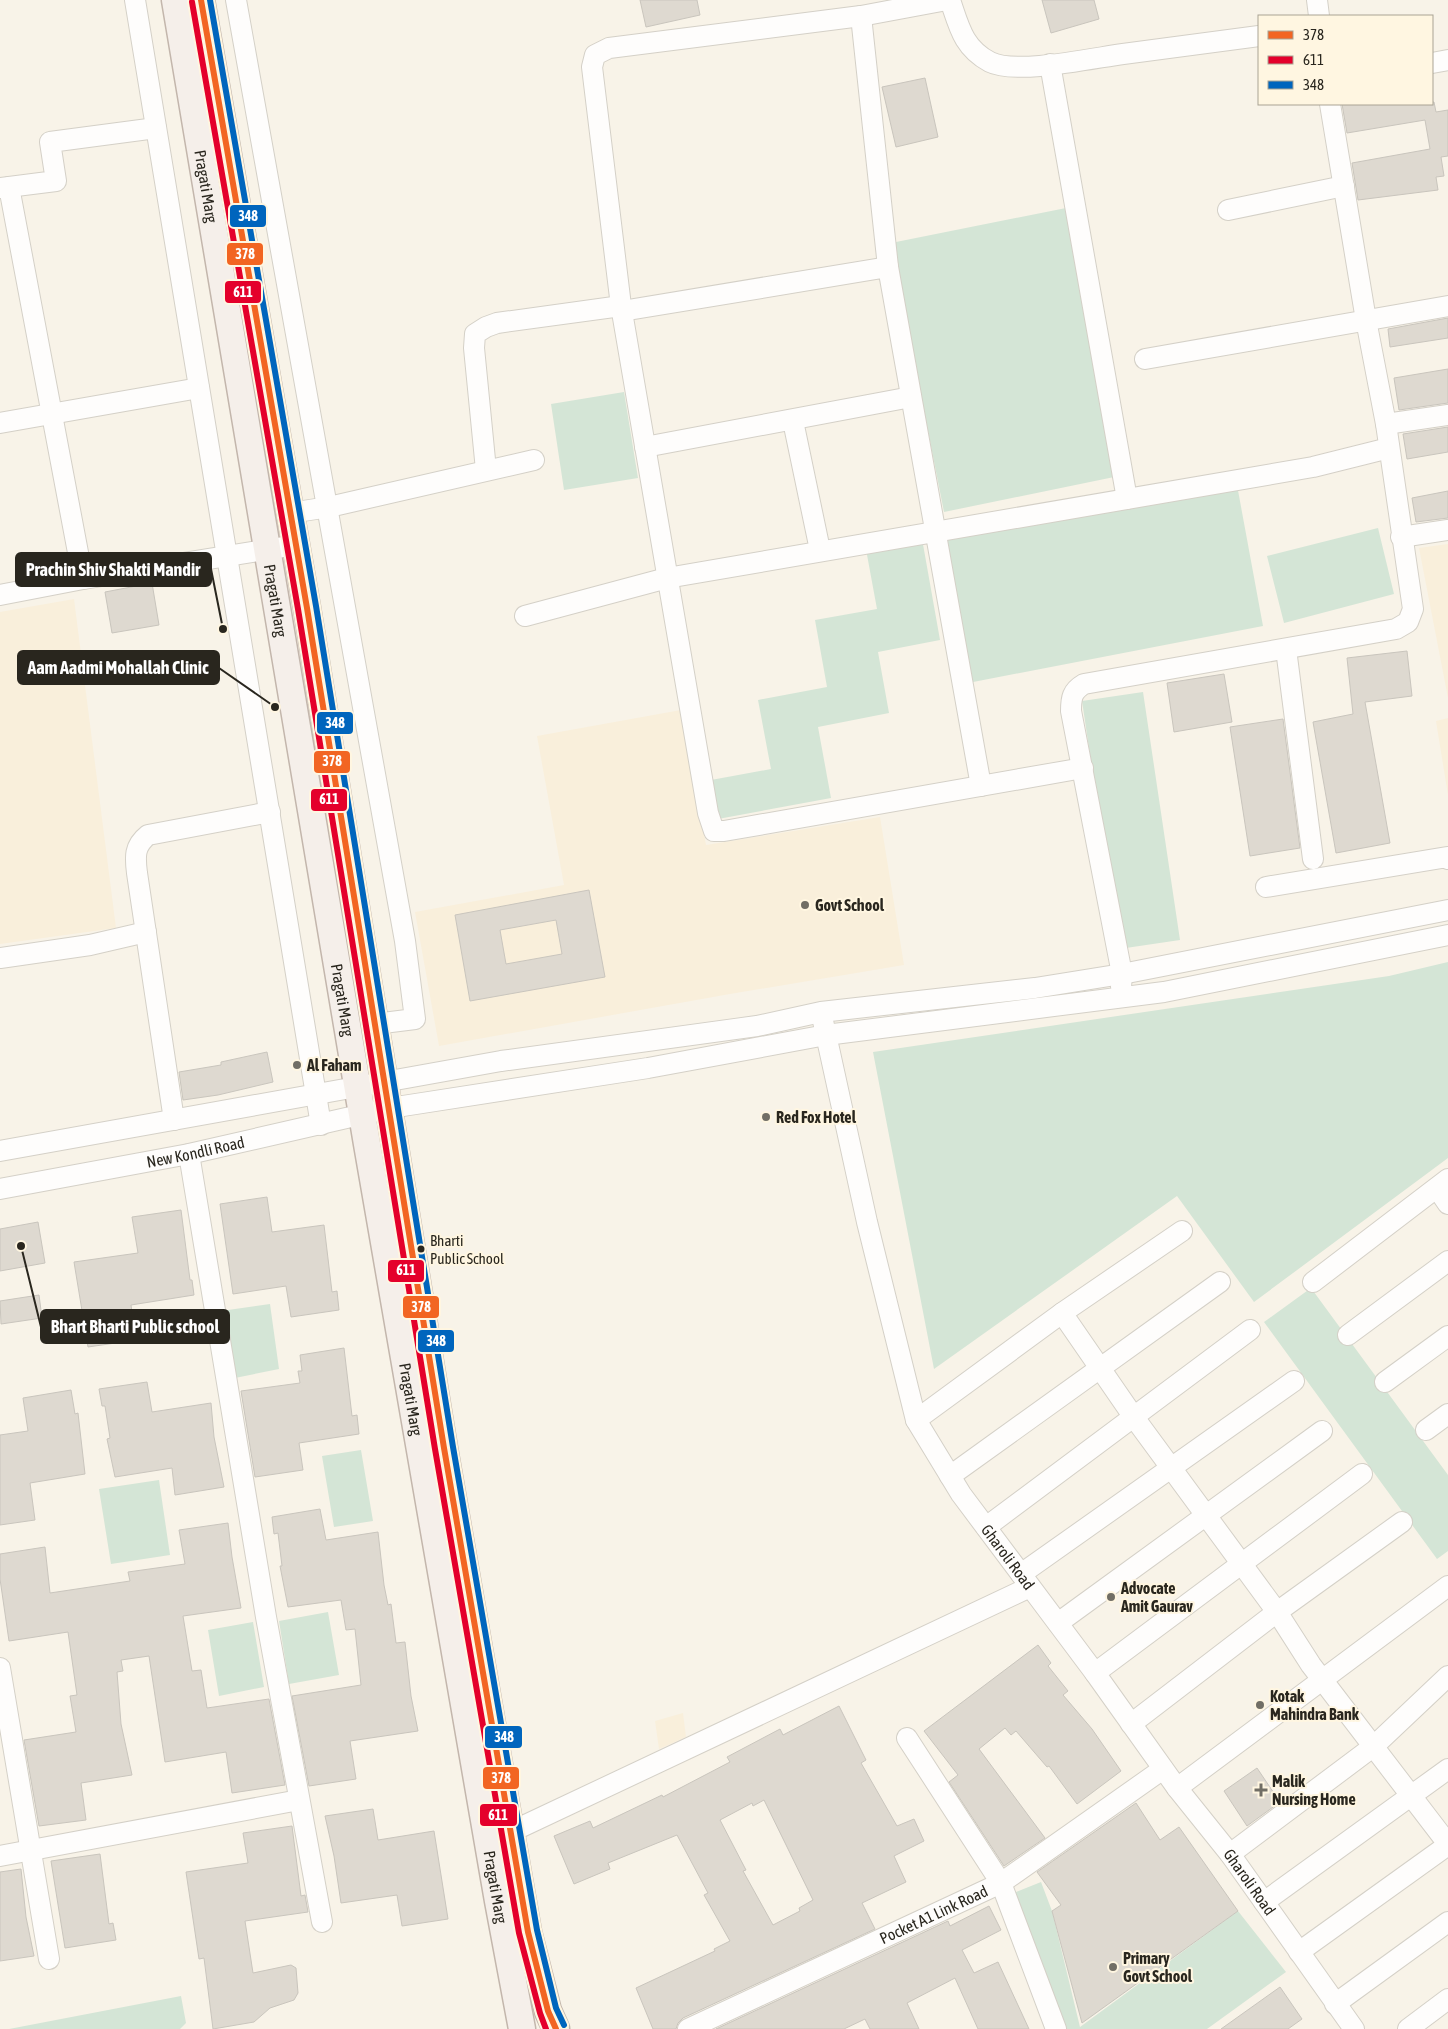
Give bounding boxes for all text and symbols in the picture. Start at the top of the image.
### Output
legend [1258,15,1433,105]
text: 378 [1303,26,1324,43]
text: 611 [1303,51,1324,68]
text: 348 [1303,76,1324,93]
street label: Pragati Marg [191,149,221,224]
line badge: 348 [229,204,267,228]
text: 348 [238,208,258,224]
line badge: 378 [226,242,264,266]
text: 378 [235,246,255,262]
line badge: 611 [224,280,262,304]
text: 611 [233,284,253,300]
callout: Prachin Shiv Shakti Mandir [16,553,211,586]
text: Prachin Shiv Shakti Mandir [26,559,201,580]
street label: Pragati Marg [261,563,291,639]
callout: Aam Aadmi Mohallah Clinic [18,651,219,684]
text: Aam Aadmi Mohallah Clinic [26,657,209,678]
line badge: 348 [316,711,354,735]
text: 348 [325,715,345,731]
line badge: 378 [313,750,351,774]
text: 378 [322,753,342,769]
line badge: 611 [310,788,348,812]
text: 611 [319,791,339,807]
place label: Govt School [815,896,885,914]
marker: Govt School [799,899,811,911]
street label: Pragati Marg [328,962,358,1038]
place label: Al Faham [306,1056,362,1074]
marker: Al Faham [291,1059,303,1071]
place label: Red Fox Hotel [776,1108,857,1126]
marker: Red Fox Hotel [760,1111,772,1123]
street label: New Kondli Road [145,1133,246,1171]
place label: Bharti Public School [430,1232,504,1267]
marker: Bharti Public School [416,1244,426,1254]
line badge: 611 [387,1259,425,1283]
text: 611 [396,1262,416,1278]
line badge: 378 [402,1295,440,1319]
text: 378 [411,1299,431,1315]
callout: Bhart Bharti Public school [41,1310,229,1343]
text: Bhart Bharti Public school [51,1316,219,1337]
line badge: 348 [417,1329,455,1353]
text: 348 [426,1333,446,1349]
street label: Pragati Marg [396,1361,426,1437]
street label: Gharoli Road [978,1521,1038,1593]
place label: Advocate Amit Gaurav [1120,1579,1193,1615]
marker: Advocate Amit Gaurav [1105,1591,1117,1603]
place label: Kotak Mahindra Bank [1270,1687,1360,1723]
marker: Kotak Mahindra Bank [1254,1699,1266,1711]
line badge: 348 [484,1725,523,1749]
text: 348 [494,1729,514,1745]
line badge: 378 [482,1766,520,1790]
text: 378 [491,1770,511,1786]
place label: Malik Nursing Home [1272,1772,1356,1808]
marker: Malik Nursing Home [1254,1783,1268,1797]
line badge: 611 [479,1803,518,1827]
text: 611 [488,1807,508,1823]
street label: Gharoli Road [1220,1845,1279,1918]
street label: Pragati Marg [480,1849,511,1925]
street label: Pocket A1 Link Road [877,1882,990,1947]
place label: Primary Govt School [1123,1949,1193,1985]
marker: Primary Govt School [1107,1961,1119,1973]

